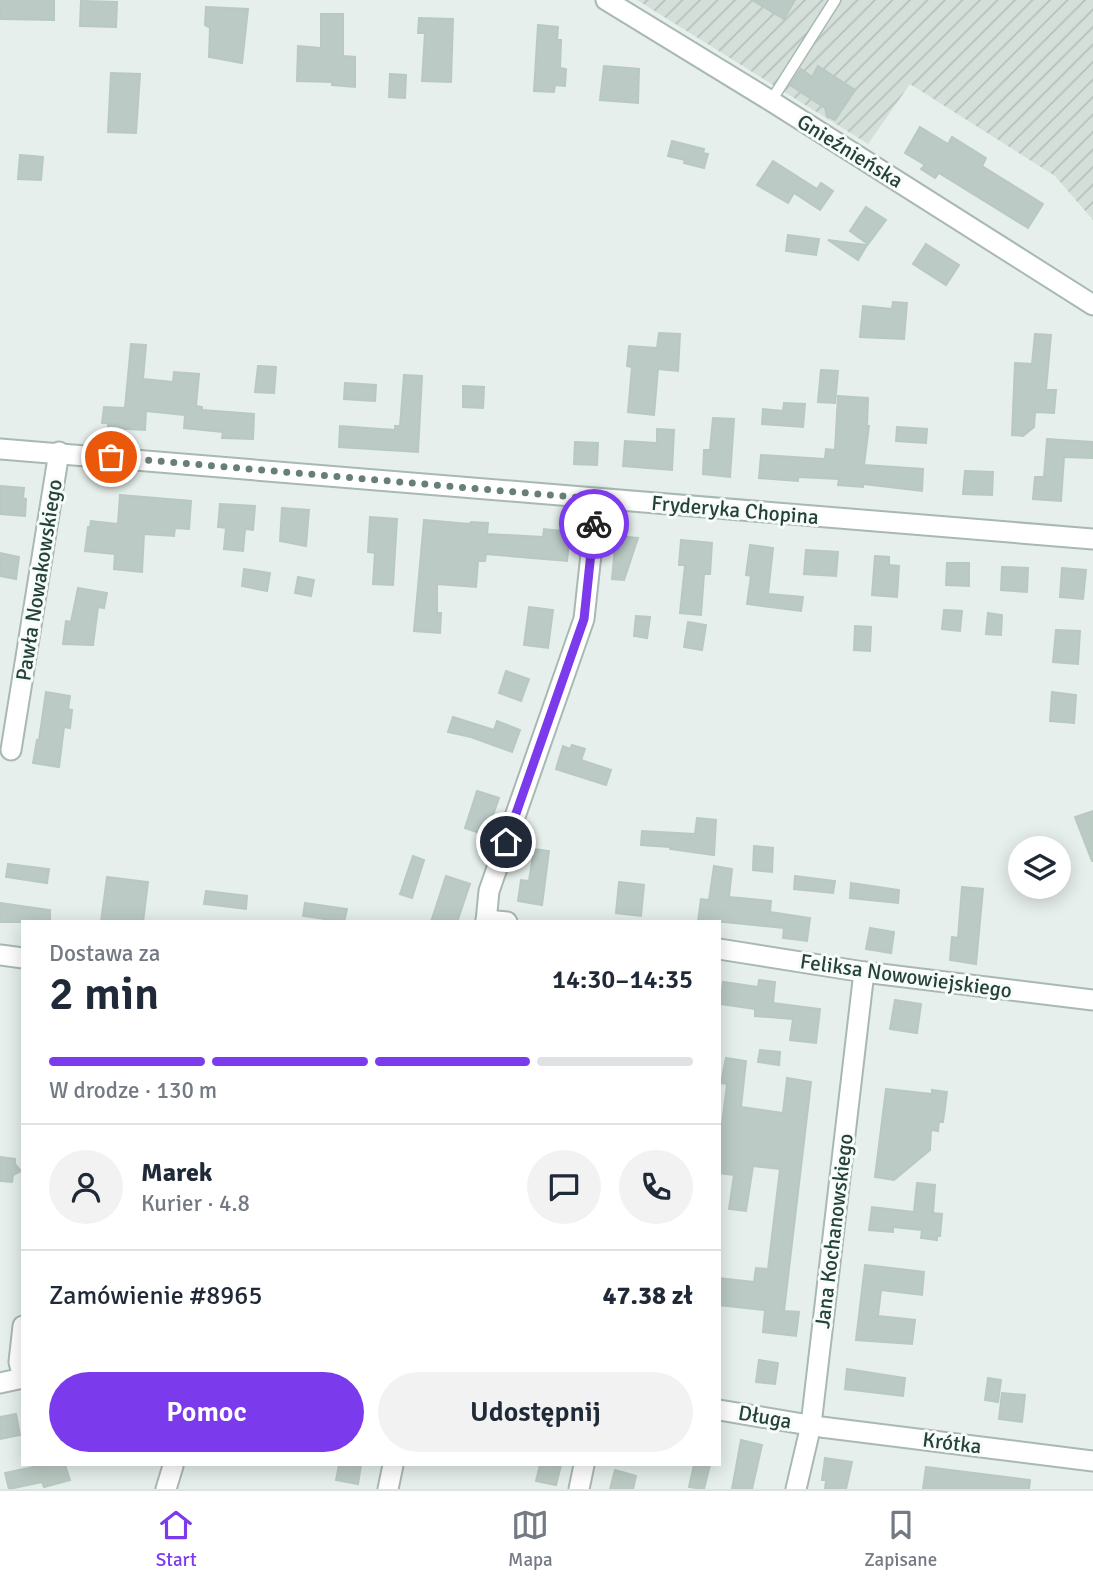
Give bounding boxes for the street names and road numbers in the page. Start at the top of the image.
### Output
street label: Gnieźnieńska [792,108,908,194]
street label: Pawła Nowakowskiego [10,477,68,683]
street label: Fryderyka Chopina [650,490,820,530]
street label: Feliksa Nowowiejskiego [798,948,1014,1004]
street label: Jana Kochanowskiego [809,1132,859,1330]
street label: Długa [736,1400,794,1434]
street label: Krótka [921,1426,983,1460]

